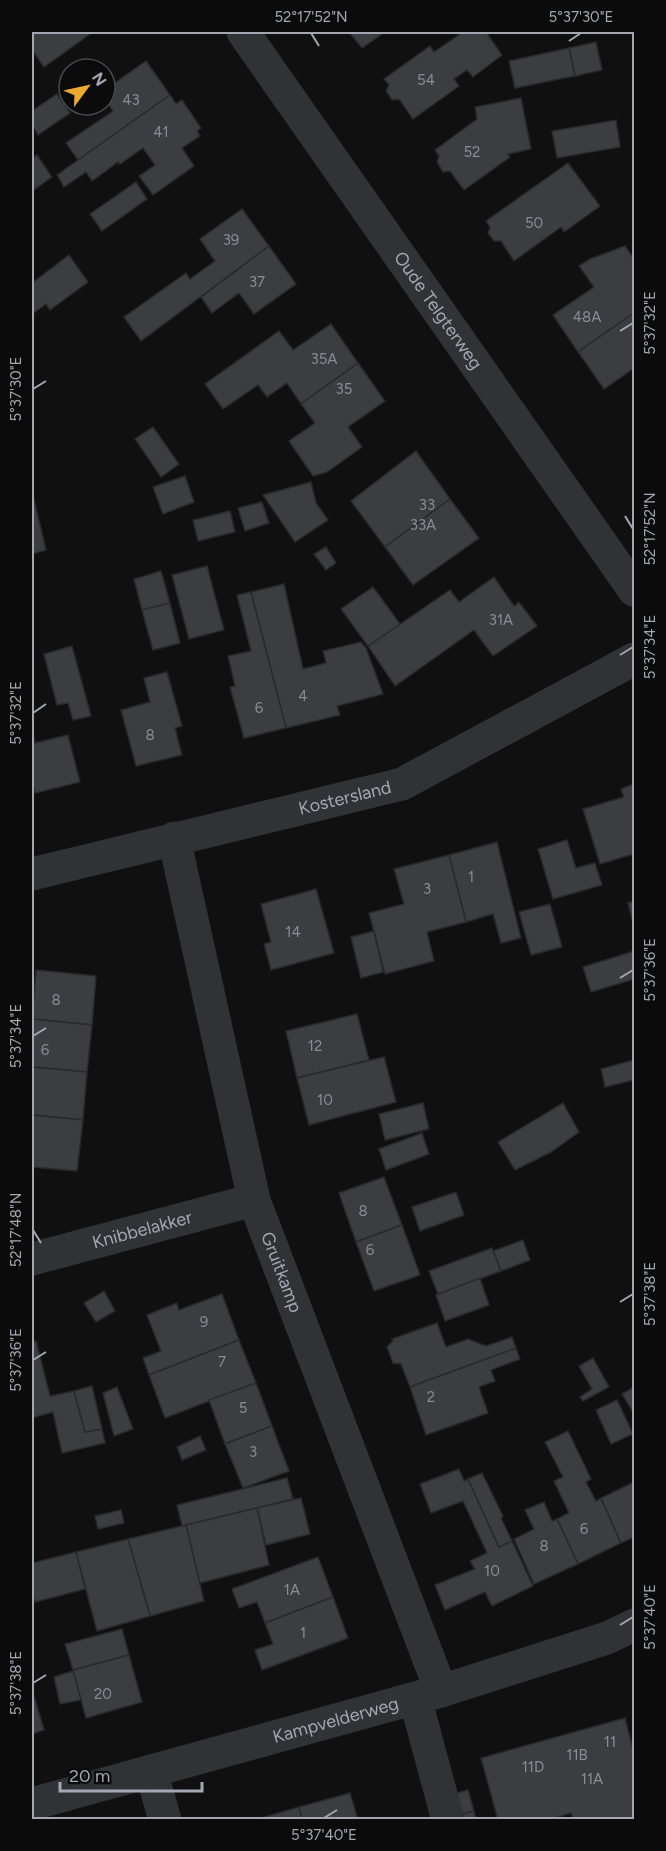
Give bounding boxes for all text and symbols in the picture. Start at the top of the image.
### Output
text: 52°17'52"N [274,8,348,26]
text: 5°37'30"E [549,8,613,26]
north arrow [57,57,117,117]
text: N [88,69,110,89]
house number: 54 [417,71,435,89]
house number: 43 [122,91,140,109]
house number: 41 [153,123,169,141]
house number: 52 [463,143,481,161]
house number: 50 [525,214,543,232]
house number: 39 [223,231,239,249]
street label: Oude Telgterweg [389,247,487,374]
house number: 37 [249,273,265,291]
text: 5°37'32"E [641,291,659,355]
house number: 48A [573,308,601,326]
house number: 35A [311,350,337,368]
text: 5°37'30"E [7,357,25,421]
house number: 35 [336,380,352,398]
text: 52°17'52"N [641,492,659,566]
house number: 33 [419,496,435,514]
house number: 33A [410,516,436,534]
house number: 31A [489,611,513,629]
text: 5°37'34"E [641,615,659,679]
text: 5°37'32"E [7,681,25,745]
house number: 4 [298,687,308,705]
house number: 6 [255,699,264,717]
house number: 8 [145,726,155,744]
street label: Kostersland [296,776,393,820]
house number: 1 [468,868,474,886]
house number: 3 [423,880,431,898]
house number: 14 [285,923,301,941]
text: 5°37'36"E [641,938,659,1002]
house number: 8 [51,991,61,1009]
text: 5°37'34"E [7,1004,25,1068]
house number: 12 [308,1037,322,1055]
house number: 6 [41,1041,50,1059]
house number: 10 [317,1091,333,1109]
text: 52°17'48"N [7,1193,25,1267]
house number: 8 [358,1202,368,1220]
street label: Knibbelakker [90,1206,195,1254]
street label: Gruitkamp [256,1229,307,1316]
house number: 6 [366,1241,375,1259]
text: 5°37'38"E [641,1262,659,1326]
house number: 9 [200,1313,208,1331]
text: 5°37'36"E [7,1328,25,1392]
house number: 7 [218,1353,226,1371]
house number: 2 [427,1388,435,1406]
house number: 5 [239,1399,247,1417]
house number: 3 [249,1443,257,1461]
house number: 6 [580,1520,589,1538]
house number: 8 [539,1537,549,1555]
house number: 10 [484,1562,500,1580]
house number: 1A [284,1581,300,1599]
text: 5°37'40"E [641,1584,659,1650]
house number: 1 [300,1624,306,1642]
text: 5°37'38"E [7,1651,25,1715]
house number: 20 [94,1685,112,1703]
street label: Kampvelderweg [270,1692,401,1748]
house number: 11 [604,1733,616,1751]
house number: 11B [566,1746,588,1764]
scale bar [60,1755,202,1793]
house number: 11D [522,1758,544,1776]
text: 20 m [69,1765,110,1787]
house number: 11A [581,1770,603,1788]
text: 5°37'40"E [291,1826,357,1844]

